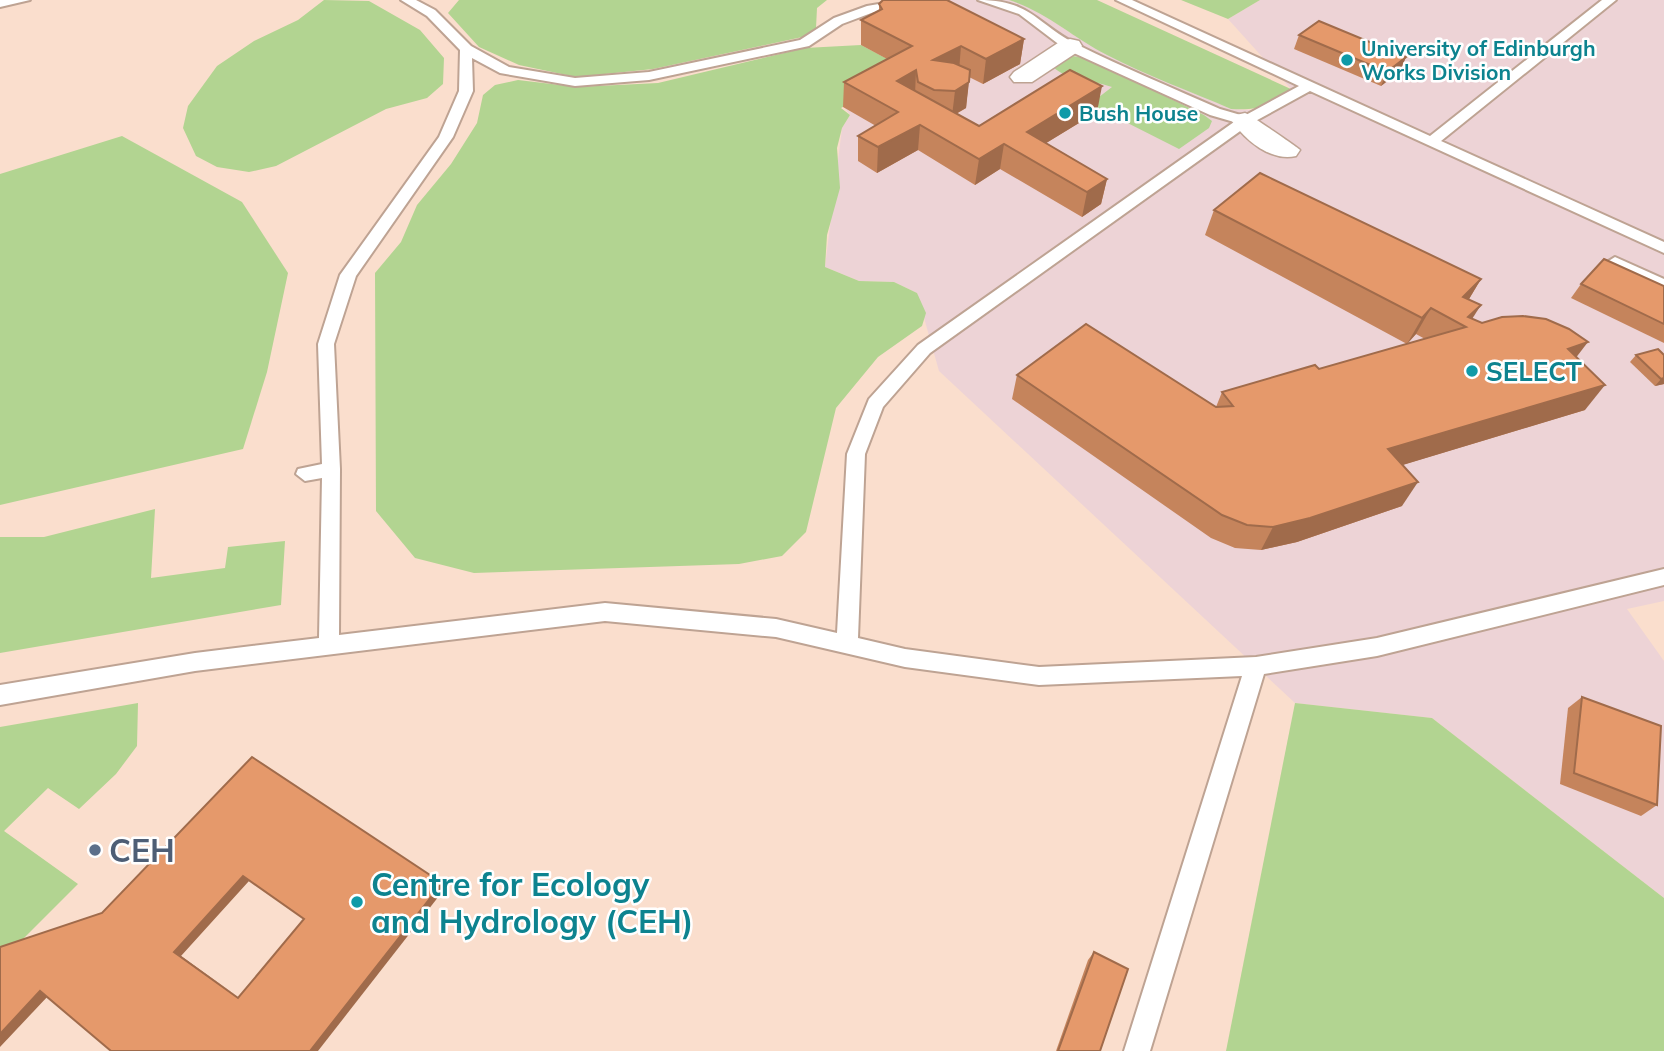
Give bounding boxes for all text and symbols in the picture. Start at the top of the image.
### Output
place label: University of Edinburgh Works Division [1361,35,1596,85]
marker: University of Edinburgh Works Division [1339,52,1355,68]
place label: Bush House [1079,100,1198,126]
marker: Bush House [1057,105,1073,121]
place label: SELECT [1486,355,1582,388]
marker: SELECT [1464,363,1480,379]
place label: CEH [109,830,175,870]
marker: CEH [87,842,103,858]
place label: Centre for Ecology and Hydrology (CEH) [371,864,693,941]
marker: Centre for Ecology and Hydrology (CEH) [349,894,365,910]

